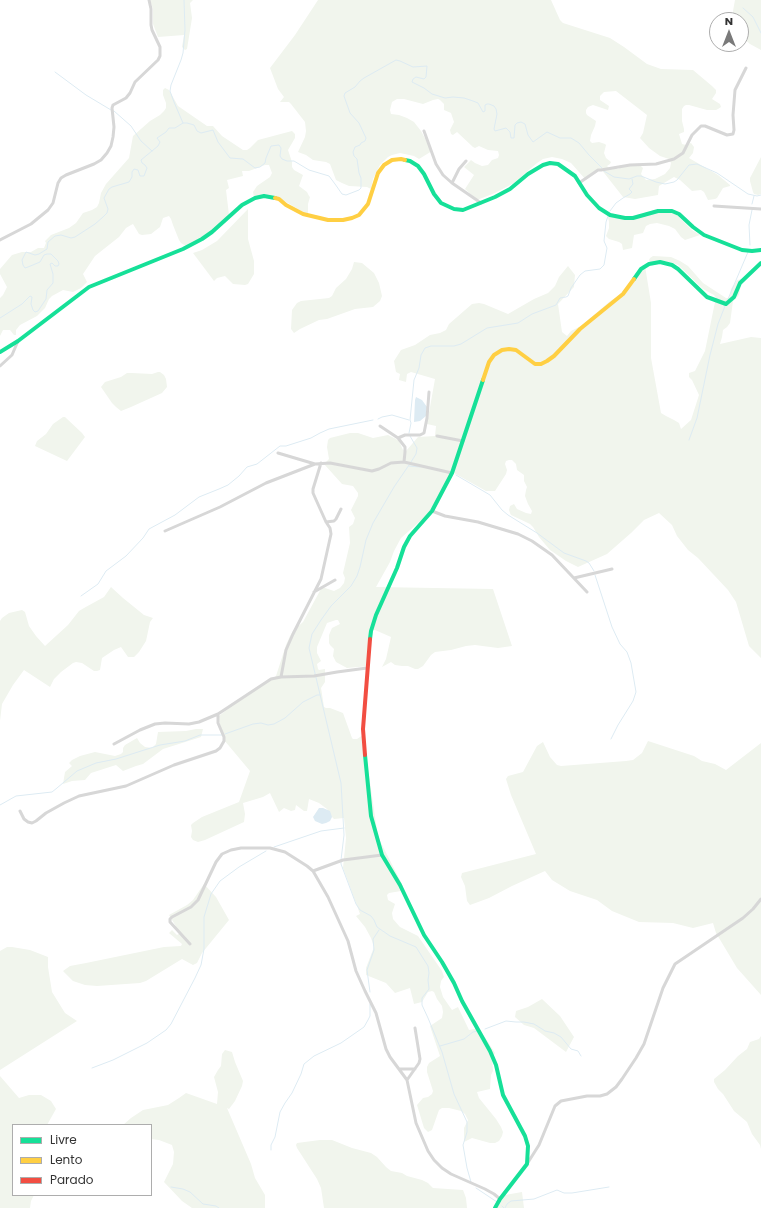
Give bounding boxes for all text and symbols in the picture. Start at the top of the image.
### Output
north arrow [709,12,749,52]
text: N [725,13,733,29]
legend [12,1124,152,1196]
text: Livre [50,1131,77,1148]
text: Lento [50,1151,82,1168]
text: Parado [50,1171,93,1188]

